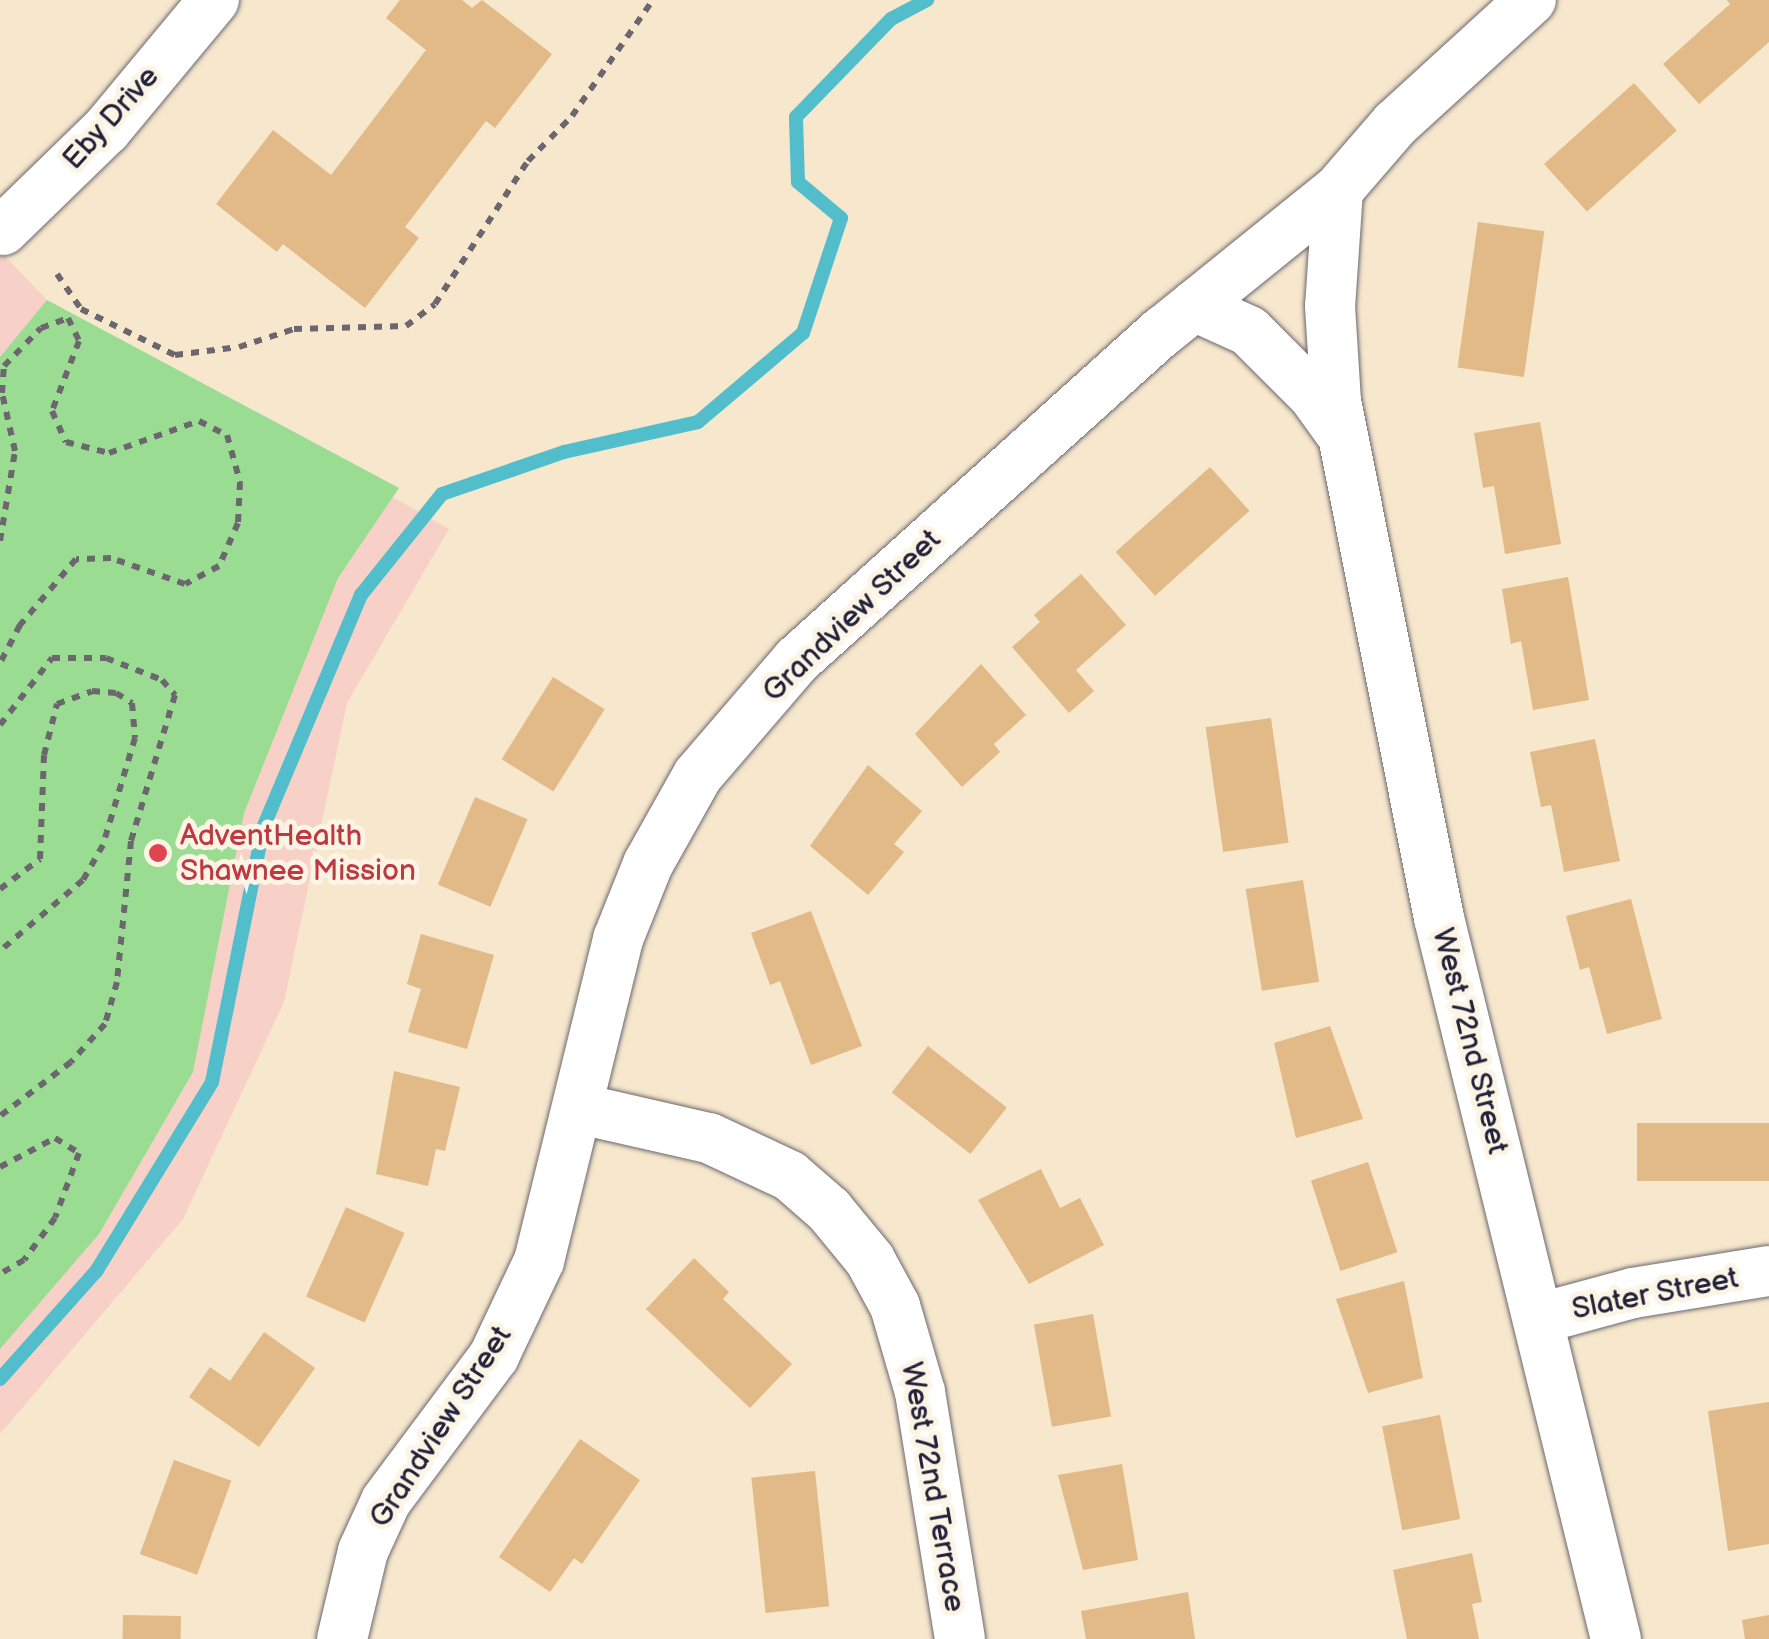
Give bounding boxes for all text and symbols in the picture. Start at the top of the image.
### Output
street label: Eby Drive [55,58,167,178]
street label: Grandview Street [755,522,949,710]
place label: AdventHealth Shawnee Mission [180,818,416,888]
marker: AdventHealth Shawnee Mission [145,840,171,866]
street label: West 72nd Street [1424,924,1516,1158]
street label: Slater Street [1569,1260,1741,1328]
street label: Grandview Street [362,1319,520,1535]
street label: West 72nd Terrace [893,1358,973,1616]

